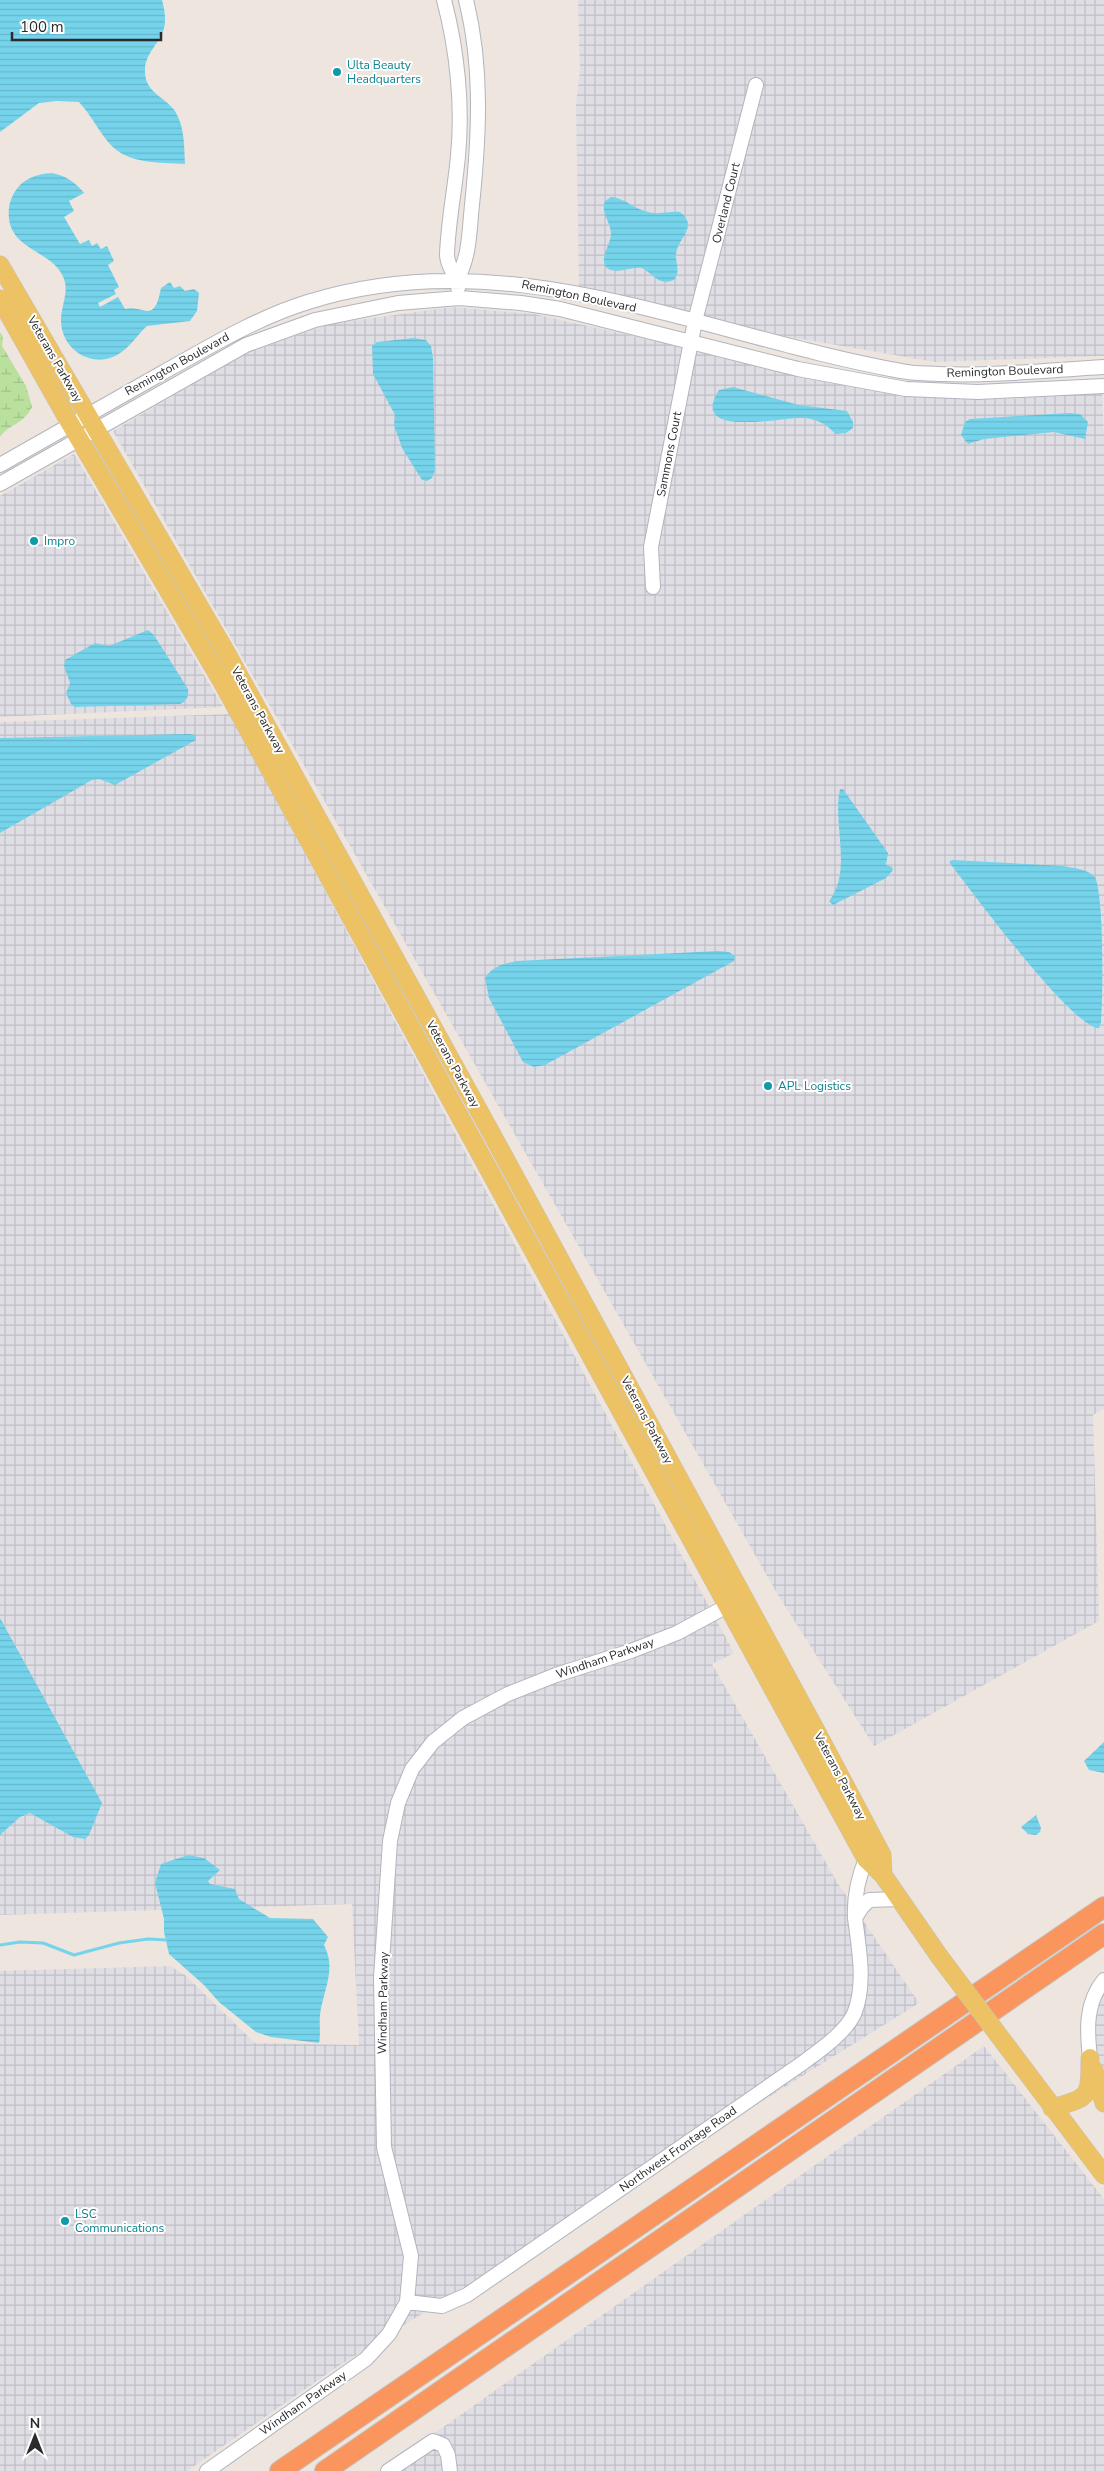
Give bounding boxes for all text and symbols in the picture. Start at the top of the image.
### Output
scale bar [12,10,161,42]
text: 100 m [20,17,64,37]
place label: Ulta Beauty Headquarters [347,57,421,87]
marker: Ulta Beauty Headquarters [331,66,343,78]
street label: Overland Court [708,160,744,245]
street label: Remington Boulevard [520,276,638,316]
street label: Veterans Parkway [23,312,87,406]
street label: Remington Boulevard [122,329,232,399]
street label: Remington Boulevard [946,361,1064,381]
street label: Sammons Court [653,409,685,498]
place label: Impro [44,533,76,549]
marker: Impro [28,535,40,547]
street label: Veterans Parkway [227,663,289,757]
street label: Veterans Parkway [422,1017,484,1111]
place label: APL Logistics [778,1078,851,1094]
marker: APL Logistics [762,1080,774,1092]
street label: Veterans Parkway [617,1373,677,1467]
street label: Windham Parkway [554,1633,657,1682]
street label: Veterans Parkway [810,1729,870,1823]
street label: Windham Parkway [374,1951,392,2054]
street label: Northwest Frontage Road [616,2102,740,2196]
place label: LSC Communications [75,2206,165,2236]
marker: LSC Communications [59,2215,71,2227]
street label: Windham Parkway [256,2367,350,2439]
north arrow [10,2411,60,2461]
text: N [30,2414,40,2433]

